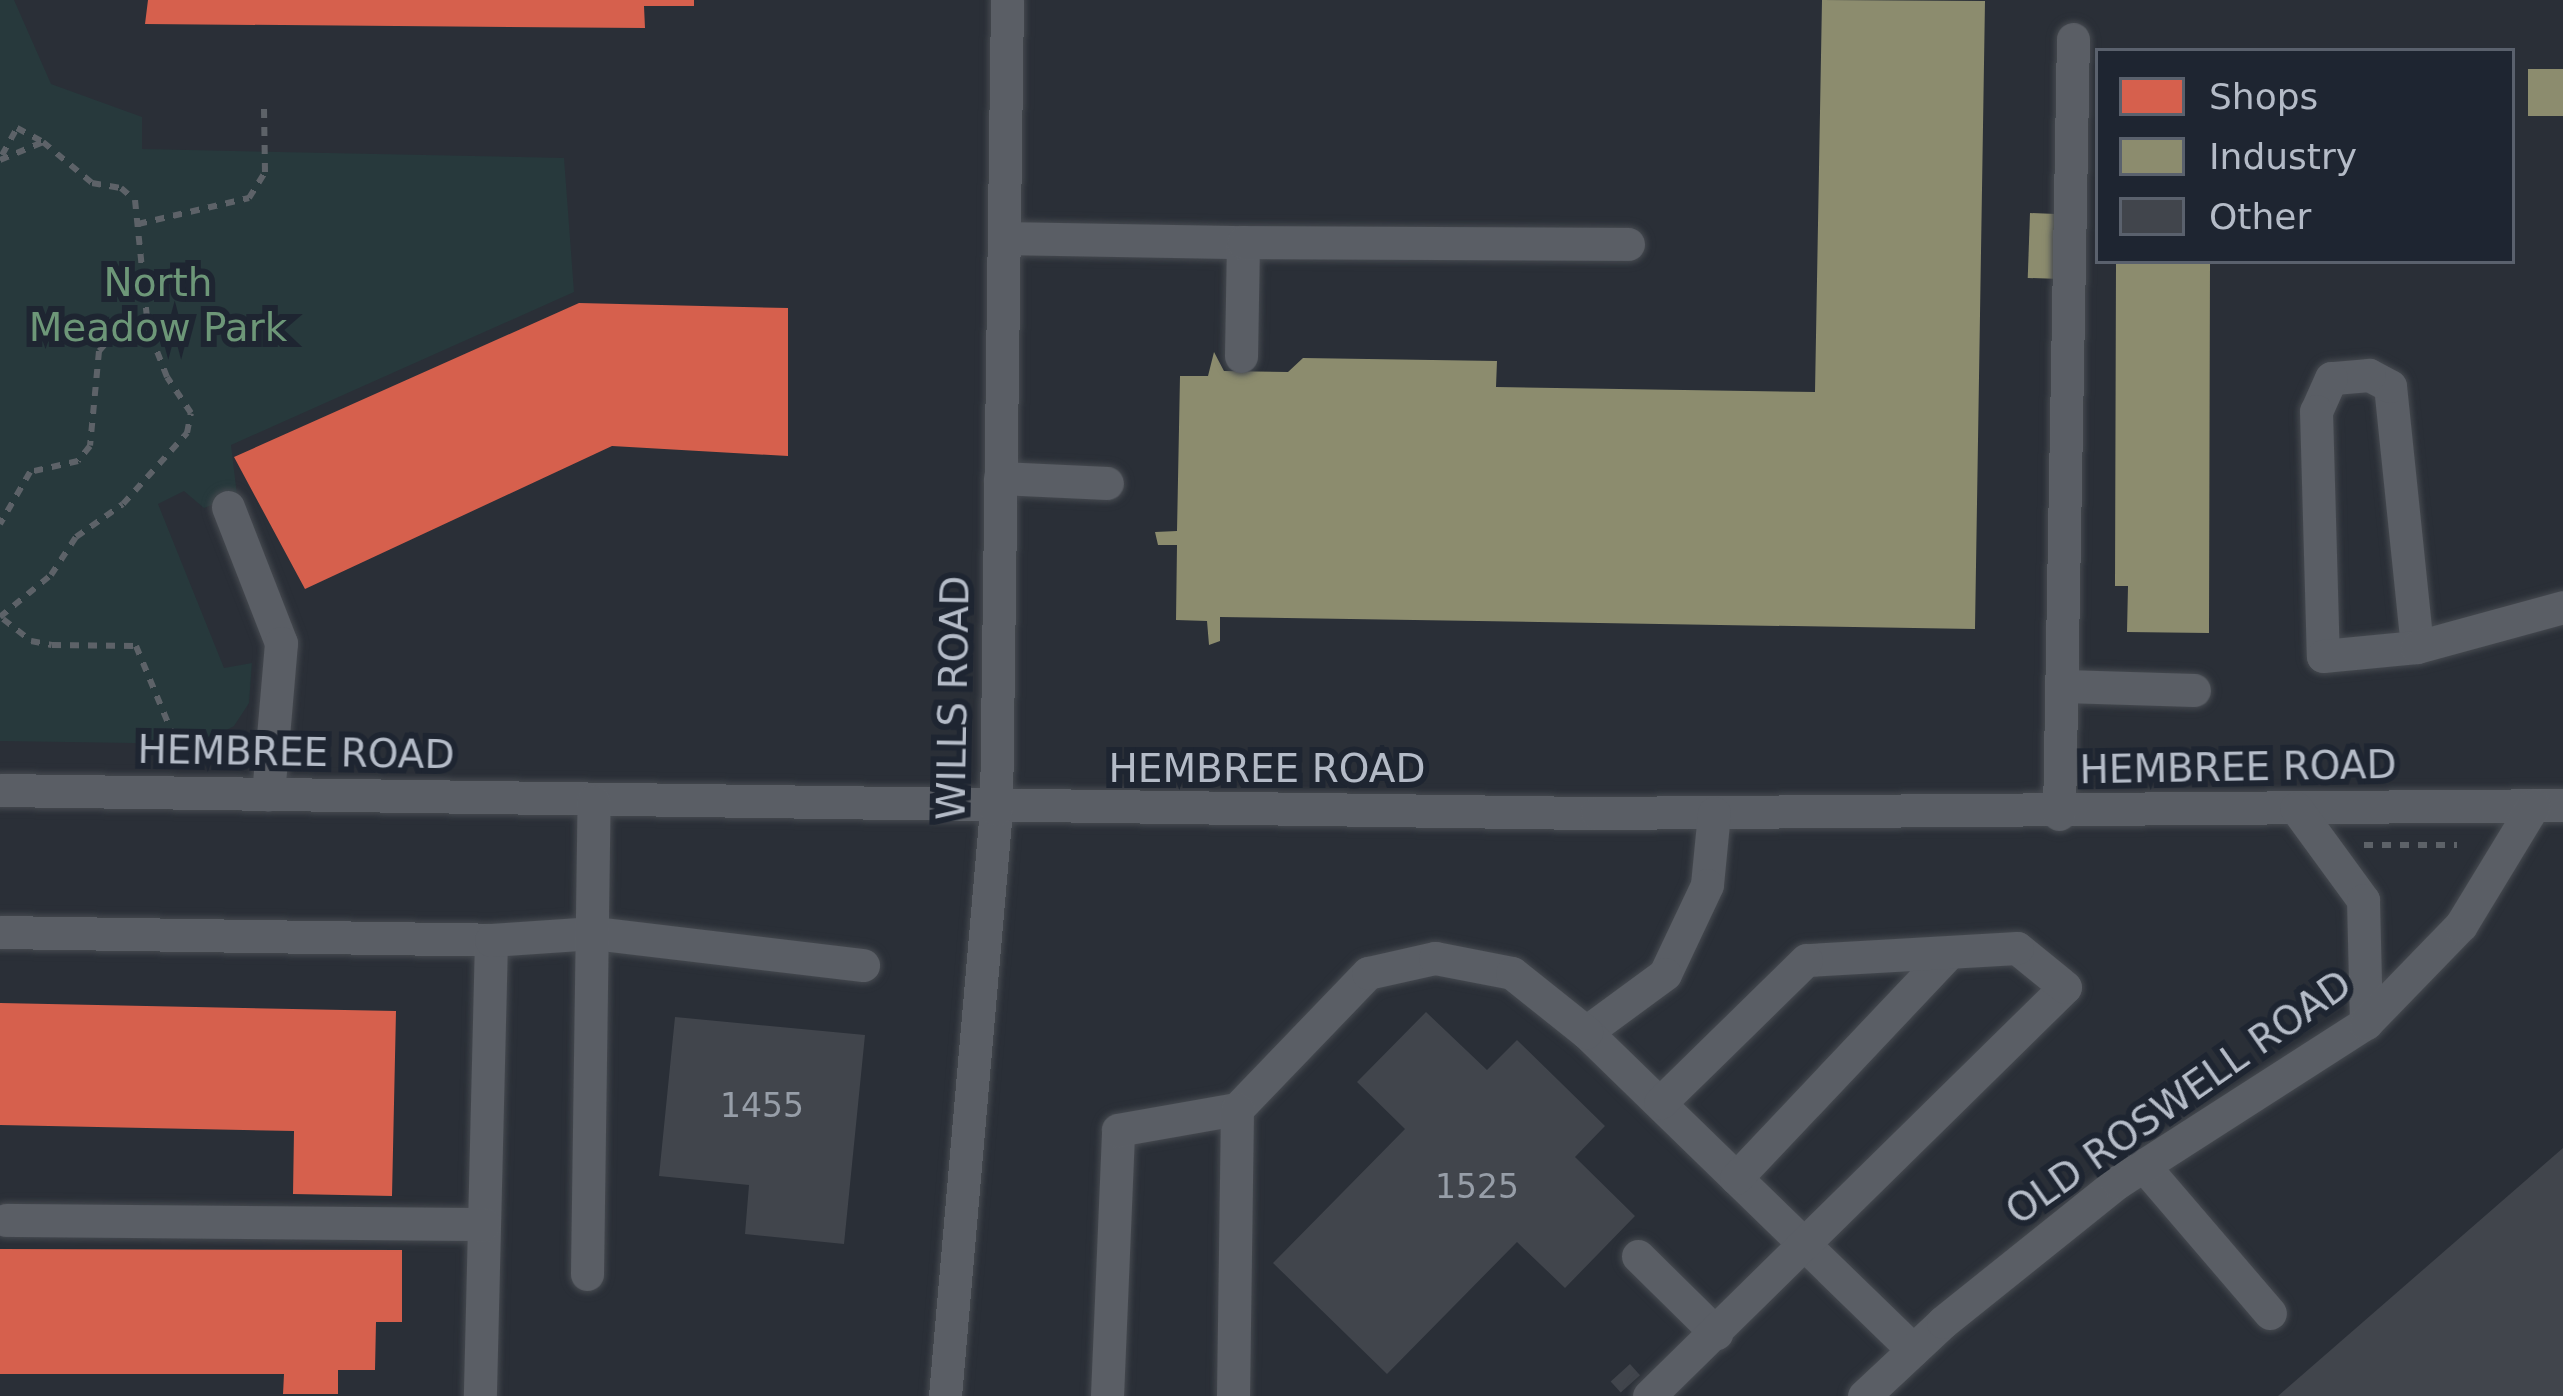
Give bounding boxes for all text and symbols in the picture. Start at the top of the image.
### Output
legend [2095,48,2515,264]
text: Shops [2209,76,2318,117]
text: Industry [2209,136,2357,177]
text: Other [2209,196,2311,237]
park label: North Meadow Park [29,261,287,352]
street label: WILLS ROAD [928,575,980,821]
street label: HEMBREE ROAD [137,727,455,779]
street label: HEMBREE ROAD [2079,742,2397,794]
street label: HEMBREE ROAD [1109,746,1425,792]
street label: OLD ROSWELL ROAD [1998,961,2360,1235]
house number: 1455 [720,1086,804,1126]
house number: 1525 [1435,1167,1519,1207]

